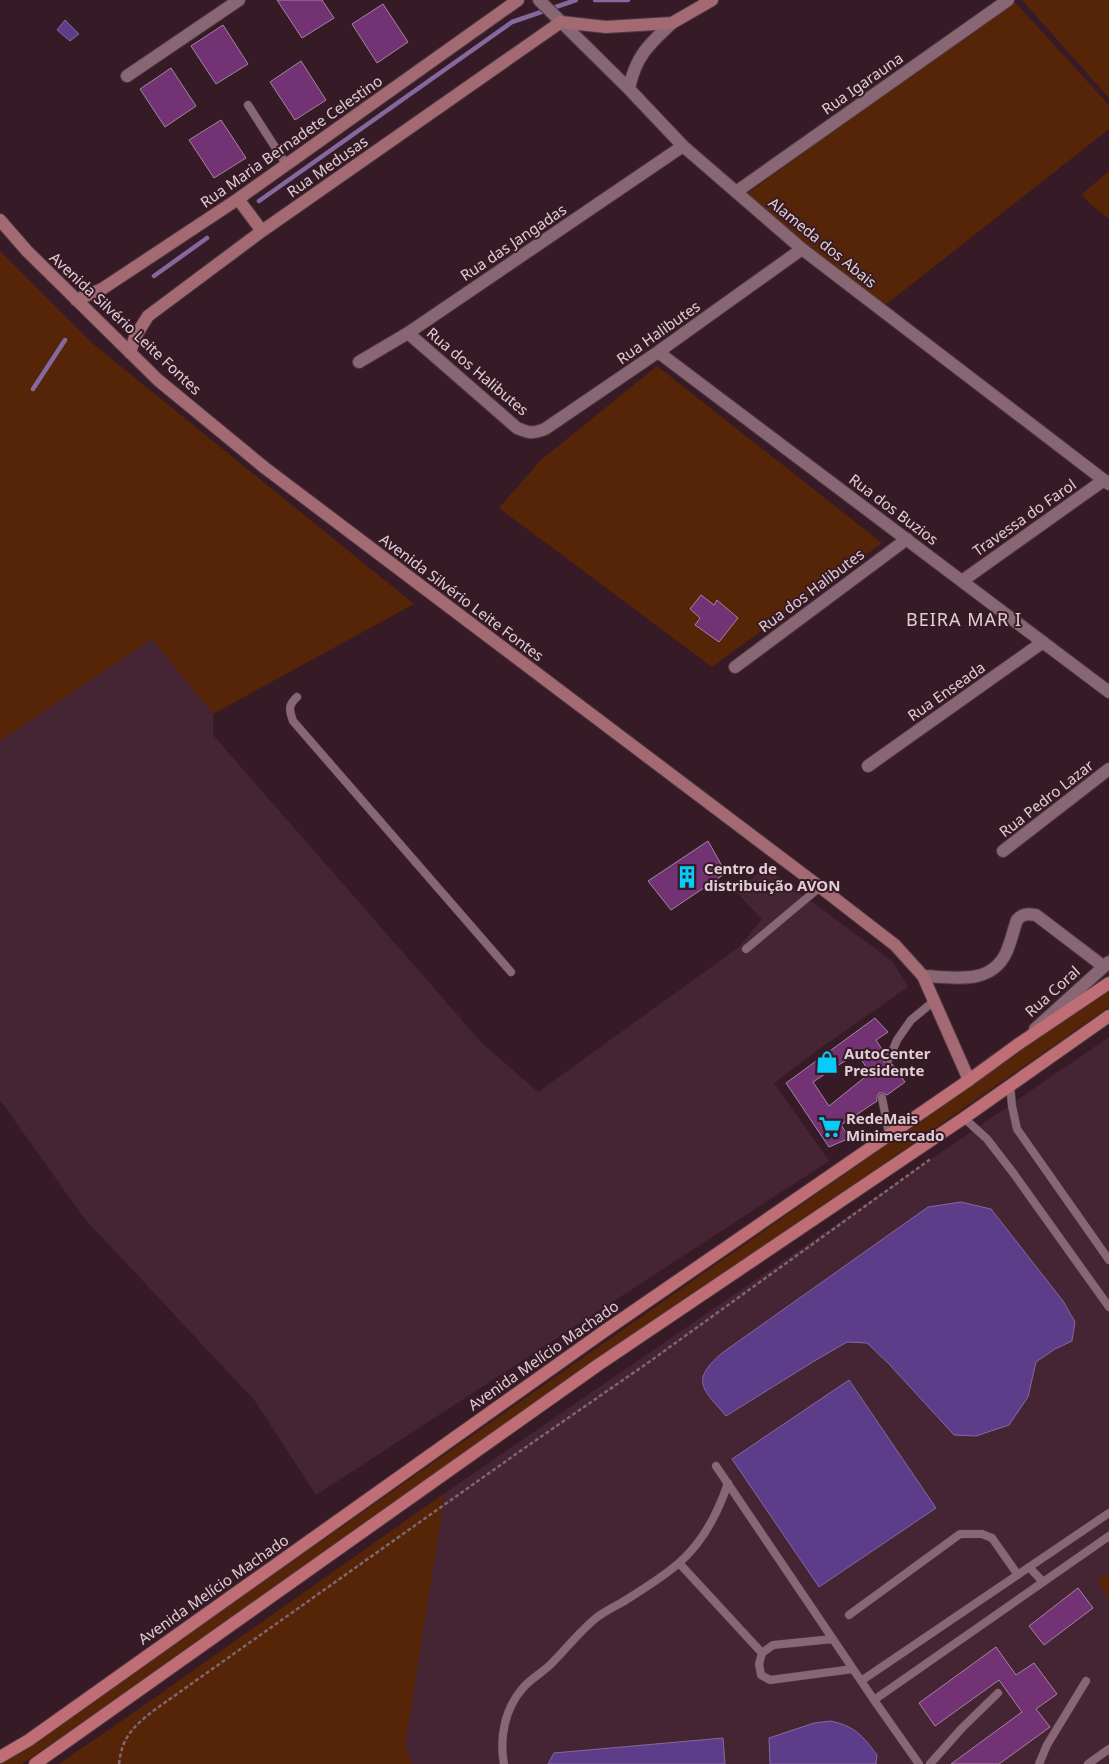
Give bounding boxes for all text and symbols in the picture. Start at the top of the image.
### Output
street label: Rua Igarauna [817,48,907,118]
street label: Rua Maria Bernadete Celestino [196,70,386,212]
street label: Rua Medusas [283,131,371,201]
street label: Alameda dos Abais [765,192,881,292]
street label: Rua das Jangadas [456,199,570,285]
street label: Avenida Silvério Leite Fontes [46,247,206,399]
street label: Rua Halibutes [612,296,704,368]
street label: Rua dos Halibutes [423,322,533,420]
street label: Rua dos Buzios [845,469,943,549]
street label: Travessa do Farol [968,474,1080,560]
street label: Avenida Silvério Leite Fontes [376,529,548,665]
street label: Rua dos Halibutes [754,544,868,636]
district label: BEIRA MAR I [906,607,1022,631]
street label: Rua Enseada [903,657,989,725]
street label: Rua Pedro Lazar [995,755,1097,841]
place label: Centro de distribuição AVON [704,858,840,895]
building icon: Centro de distribuição AVON [674,864,700,890]
street label: Rua Coral [1020,961,1084,1021]
place label: AutoCenter Presidente [844,1043,931,1080]
shop icon: AutoCenter Presidente [814,1049,840,1075]
place label: RedeMais Minimercado [846,1108,944,1145]
supermarket icon: RedeMais Minimercado [817,1114,843,1140]
street label: Avenida Melício Machado [464,1295,622,1415]
street label: Avenida Melício Machado [134,1529,292,1649]

